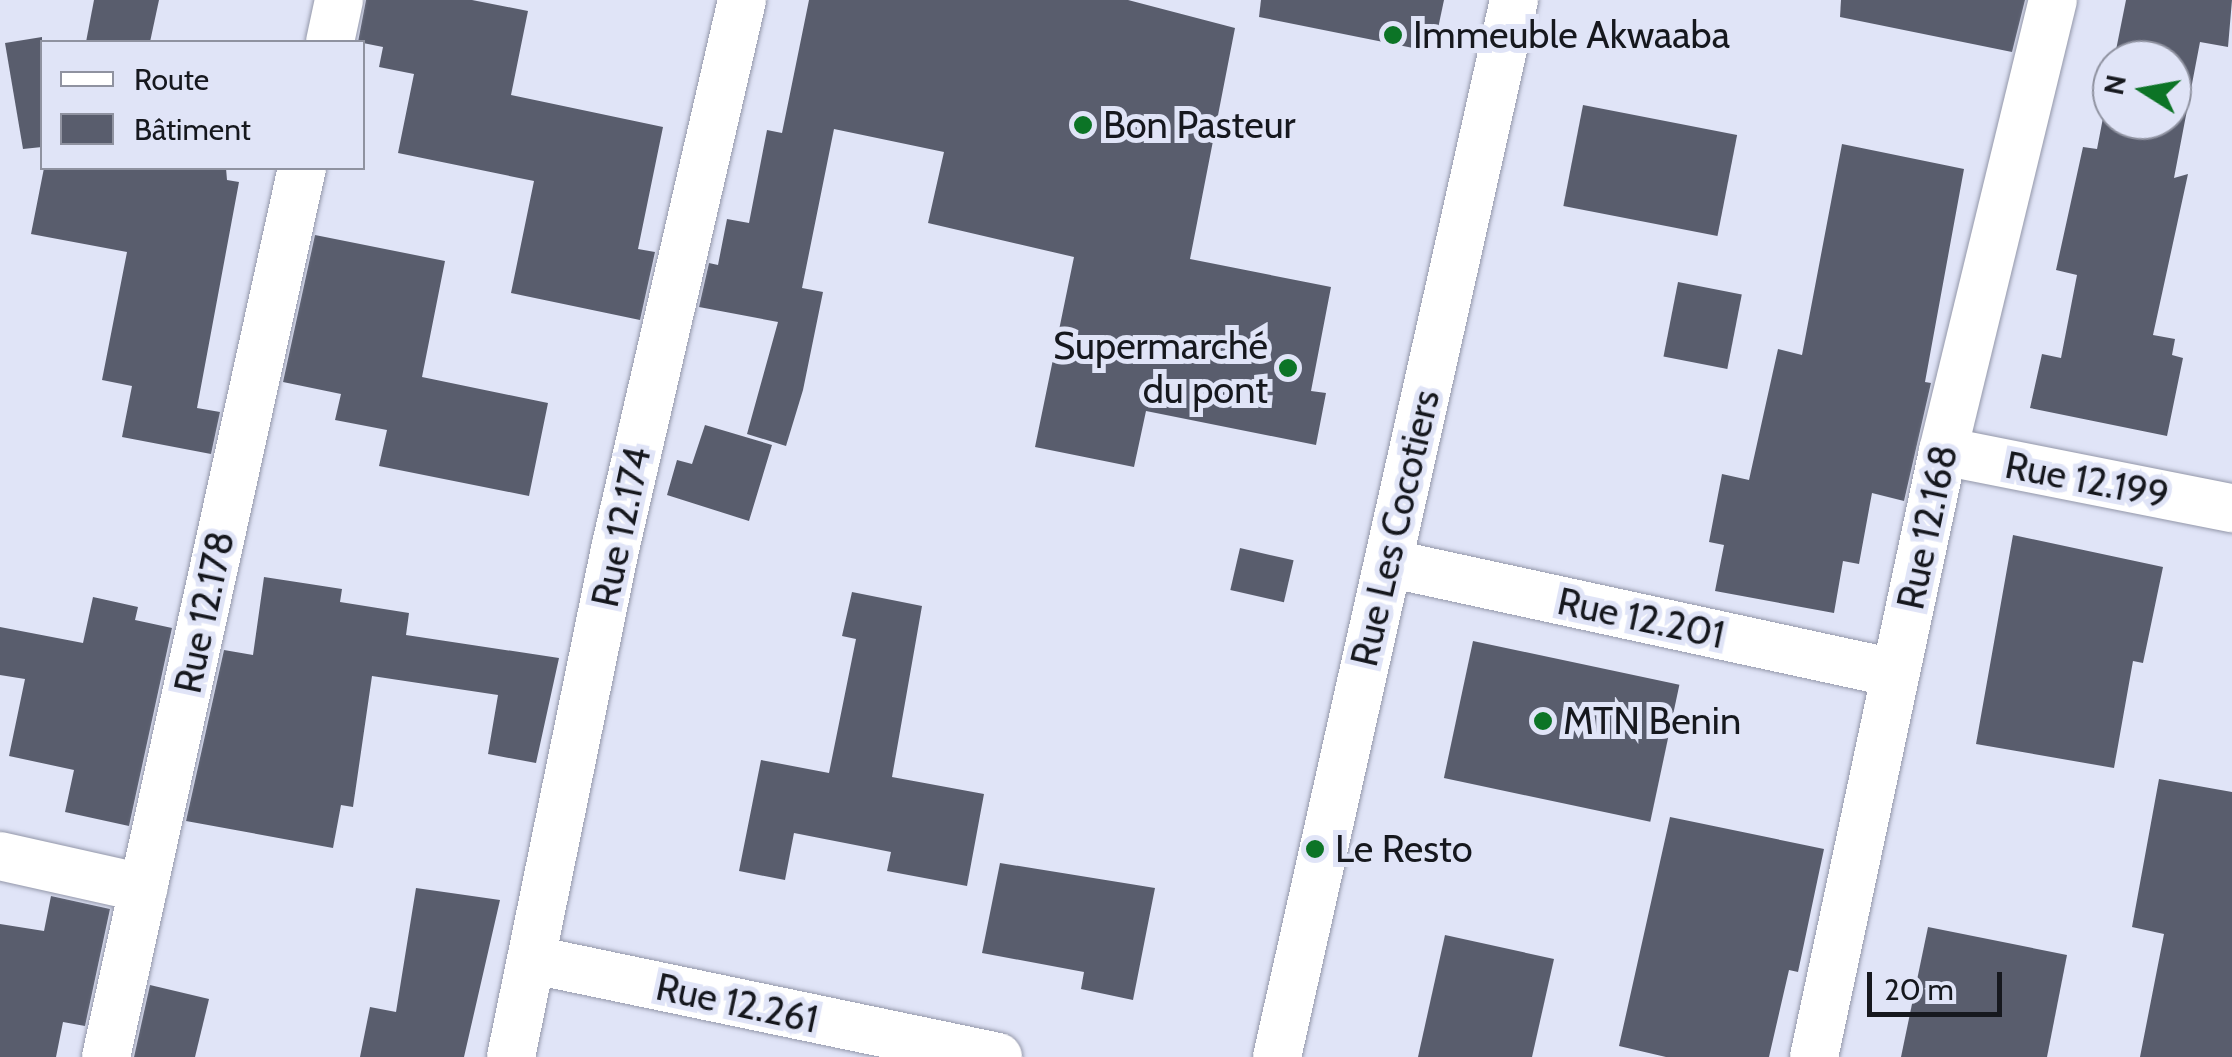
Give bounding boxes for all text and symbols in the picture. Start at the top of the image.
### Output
place label: Immeuble Akwaaba [1413,12,1730,58]
marker: Immeuble Akwaaba [1382,24,1404,46]
legend [40,40,365,170]
north arrow [2092,40,2192,140]
text: Route [134,61,209,98]
text: N [2096,72,2133,98]
place label: Bon Pasteur [1103,102,1296,148]
text: Bâtiment [134,111,251,148]
marker: Bon Pasteur [1072,114,1094,136]
place label: Supermarché du pont [1053,323,1268,412]
marker: Supermarché du pont [1277,357,1299,379]
street label: Rue Les Cocotiers [1341,385,1449,671]
street label: Rue 12.168 [1887,441,1967,613]
street label: Rue 12.199 [2001,442,2173,518]
street label: Rue 12.174 [582,443,660,611]
street label: Rue 12.178 [165,527,243,697]
street label: Rue 12.201 [1553,578,1729,658]
place label: MTN Benin [1563,698,1741,744]
marker: MTN Benin [1532,710,1554,732]
place label: Le Resto [1335,826,1473,872]
marker: Le Resto [1304,838,1326,860]
scale bar [1872,952,2007,1014]
street label: Rue 12.261 [652,964,822,1042]
text: 20 m [1884,971,1954,1008]

